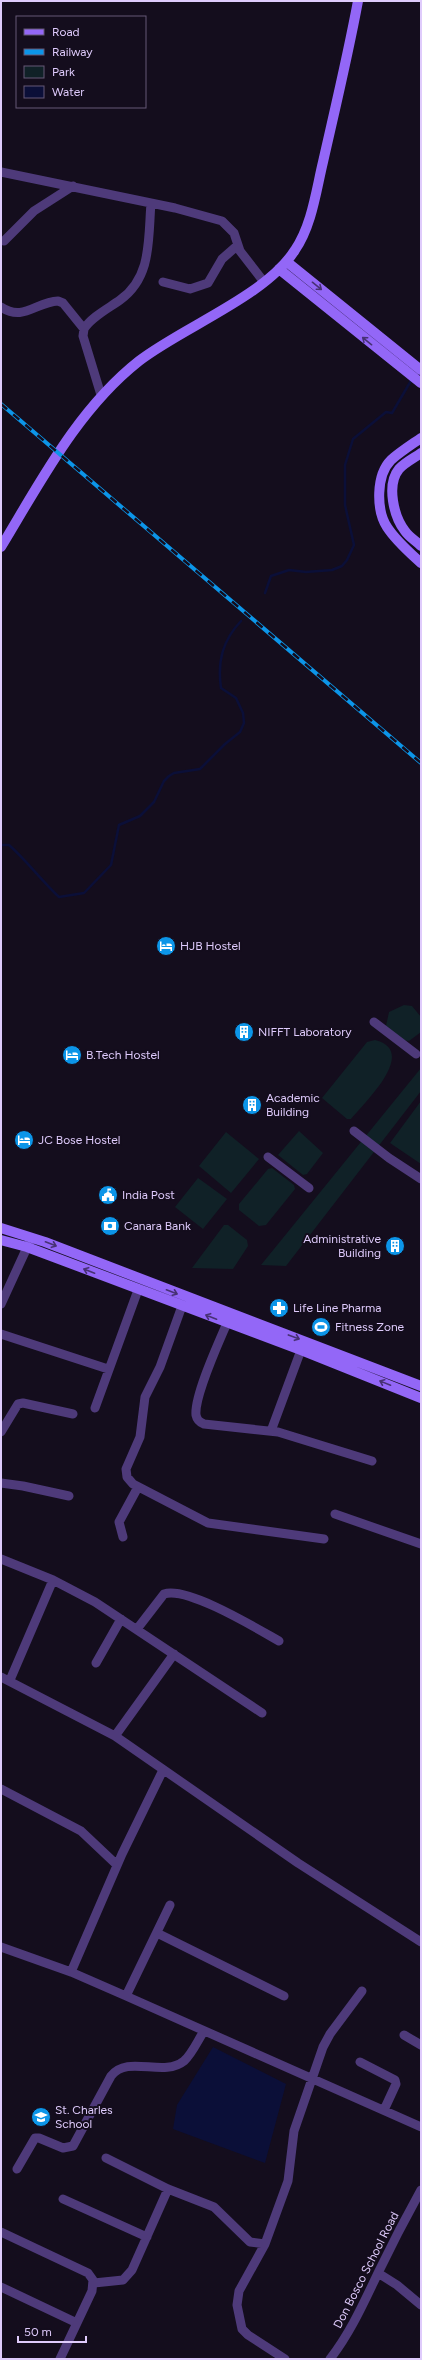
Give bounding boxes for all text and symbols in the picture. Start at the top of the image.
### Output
legend [16,16,146,108]
text: Road [52,25,80,39]
text: Railway [52,45,93,59]
text: Park [52,65,75,79]
text: Water [52,85,84,99]
one-way arrow [312,282,323,291]
one-way arrow [362,336,373,345]
hotel icon: HJB Hostel [155,935,177,957]
place label: HJB Hostel [180,939,241,953]
building icon: NIFFT Laboratory [233,1021,255,1043]
place label: NIFFT Laboratory [258,1025,352,1039]
hotel icon: B.Tech Hostel [61,1044,83,1066]
place label: B.Tech Hostel [86,1048,160,1062]
place label: Academic Building [266,1091,320,1119]
building icon: Academic Building [241,1094,263,1116]
hotel icon: JC Bose Hostel [13,1129,35,1151]
place label: JC Bose Hostel [38,1133,120,1147]
public building icon: India Post [97,1184,119,1206]
place label: India Post [122,1188,175,1202]
bank icon: Canara Bank [99,1215,121,1237]
place label: Canara Bank [124,1219,191,1233]
place label: Administrative Building [303,1232,381,1260]
building icon: Administrative Building [384,1235,406,1257]
one-way arrow [45,1241,57,1249]
one-way arrow [84,1267,96,1274]
one-way arrow [166,1289,179,1296]
pharmacy icon: Life Line Pharma [268,1297,290,1319]
place label: Life Line Pharma [293,1301,381,1315]
one-way arrow [206,1312,218,1320]
sports icon: Fitness Zone [310,1316,332,1338]
place label: Fitness Zone [335,1320,405,1334]
one-way arrow [288,1333,300,1341]
one-way arrow [379,1379,391,1386]
place label: St. Charles School [55,2103,113,2131]
school or university icon: St. Charles School [30,2106,52,2128]
street label: Don Bosco School Road [331,2209,401,2331]
scale bar [18,2318,86,2344]
text: 50 m [24,2325,52,2339]

